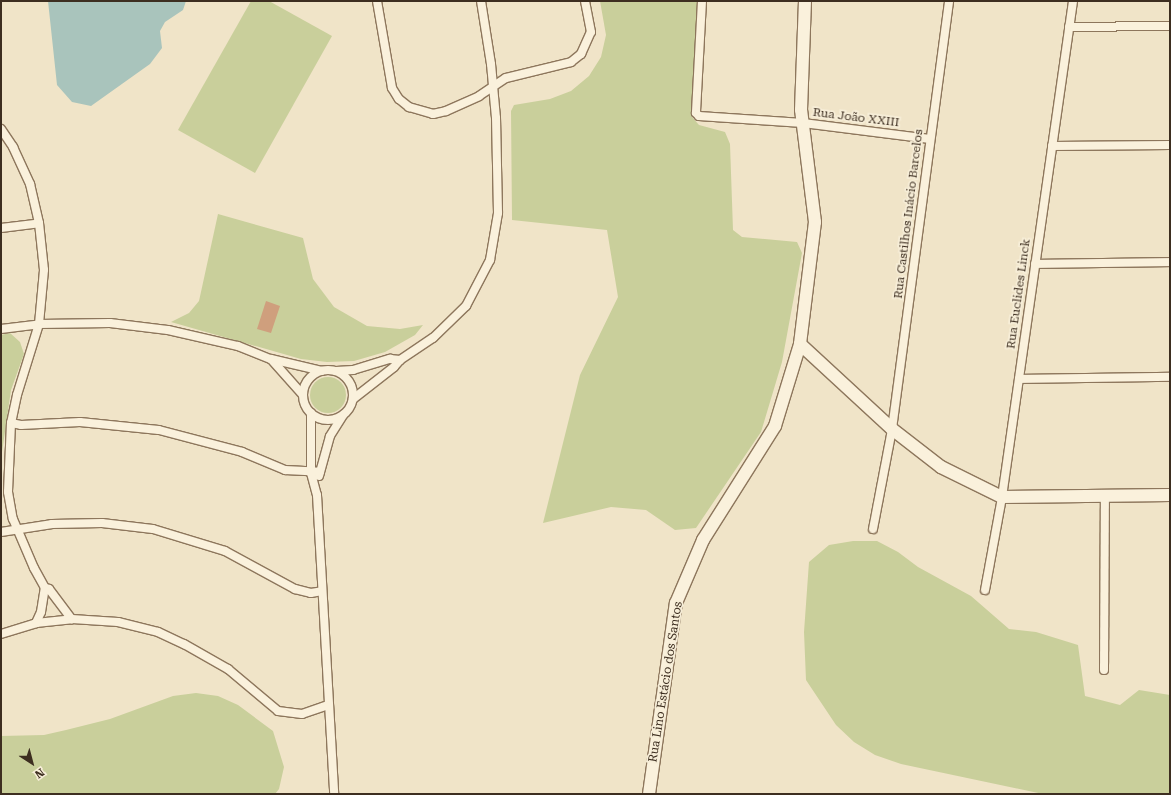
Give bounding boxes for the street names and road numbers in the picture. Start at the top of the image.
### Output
street label: Rua João XXIII [812,106,900,130]
street label: Rua Castilhos Inácio Barcelos [891,128,927,300]
street label: Rua Euclides Linck [1004,238,1034,350]
street label: Rua Lino Estácio dos Santos [646,600,686,764]

